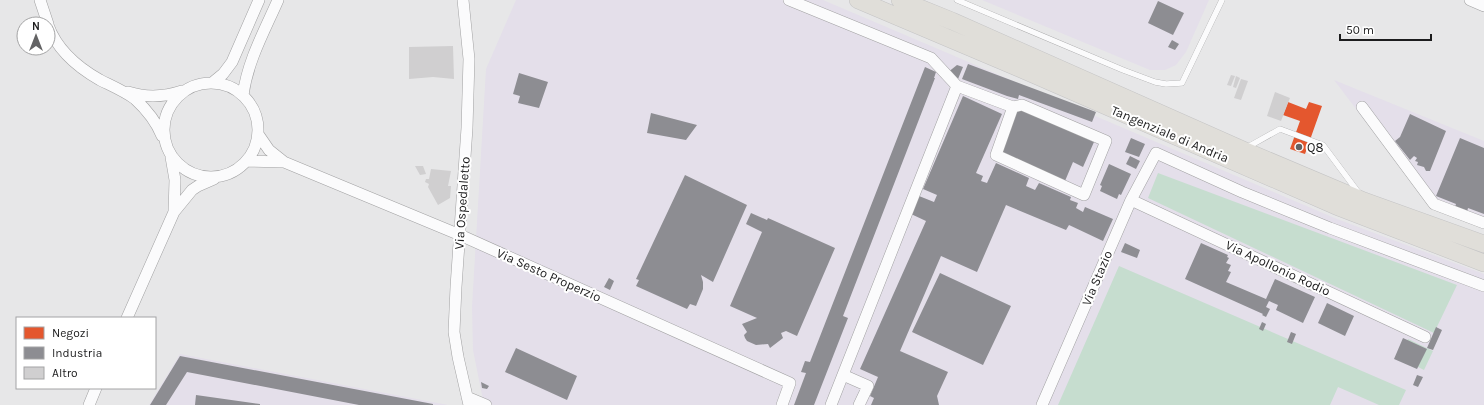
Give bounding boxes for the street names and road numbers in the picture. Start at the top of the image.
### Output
street label: Tangenziale di Andria [1109,102,1231,166]
street label: Via Ospedaletto [451,156,473,250]
street label: Via Apollonio Rodio [1223,237,1333,299]
street label: Via Sesto Properzio [494,245,604,305]
street label: Via Stazio [1079,248,1115,308]

